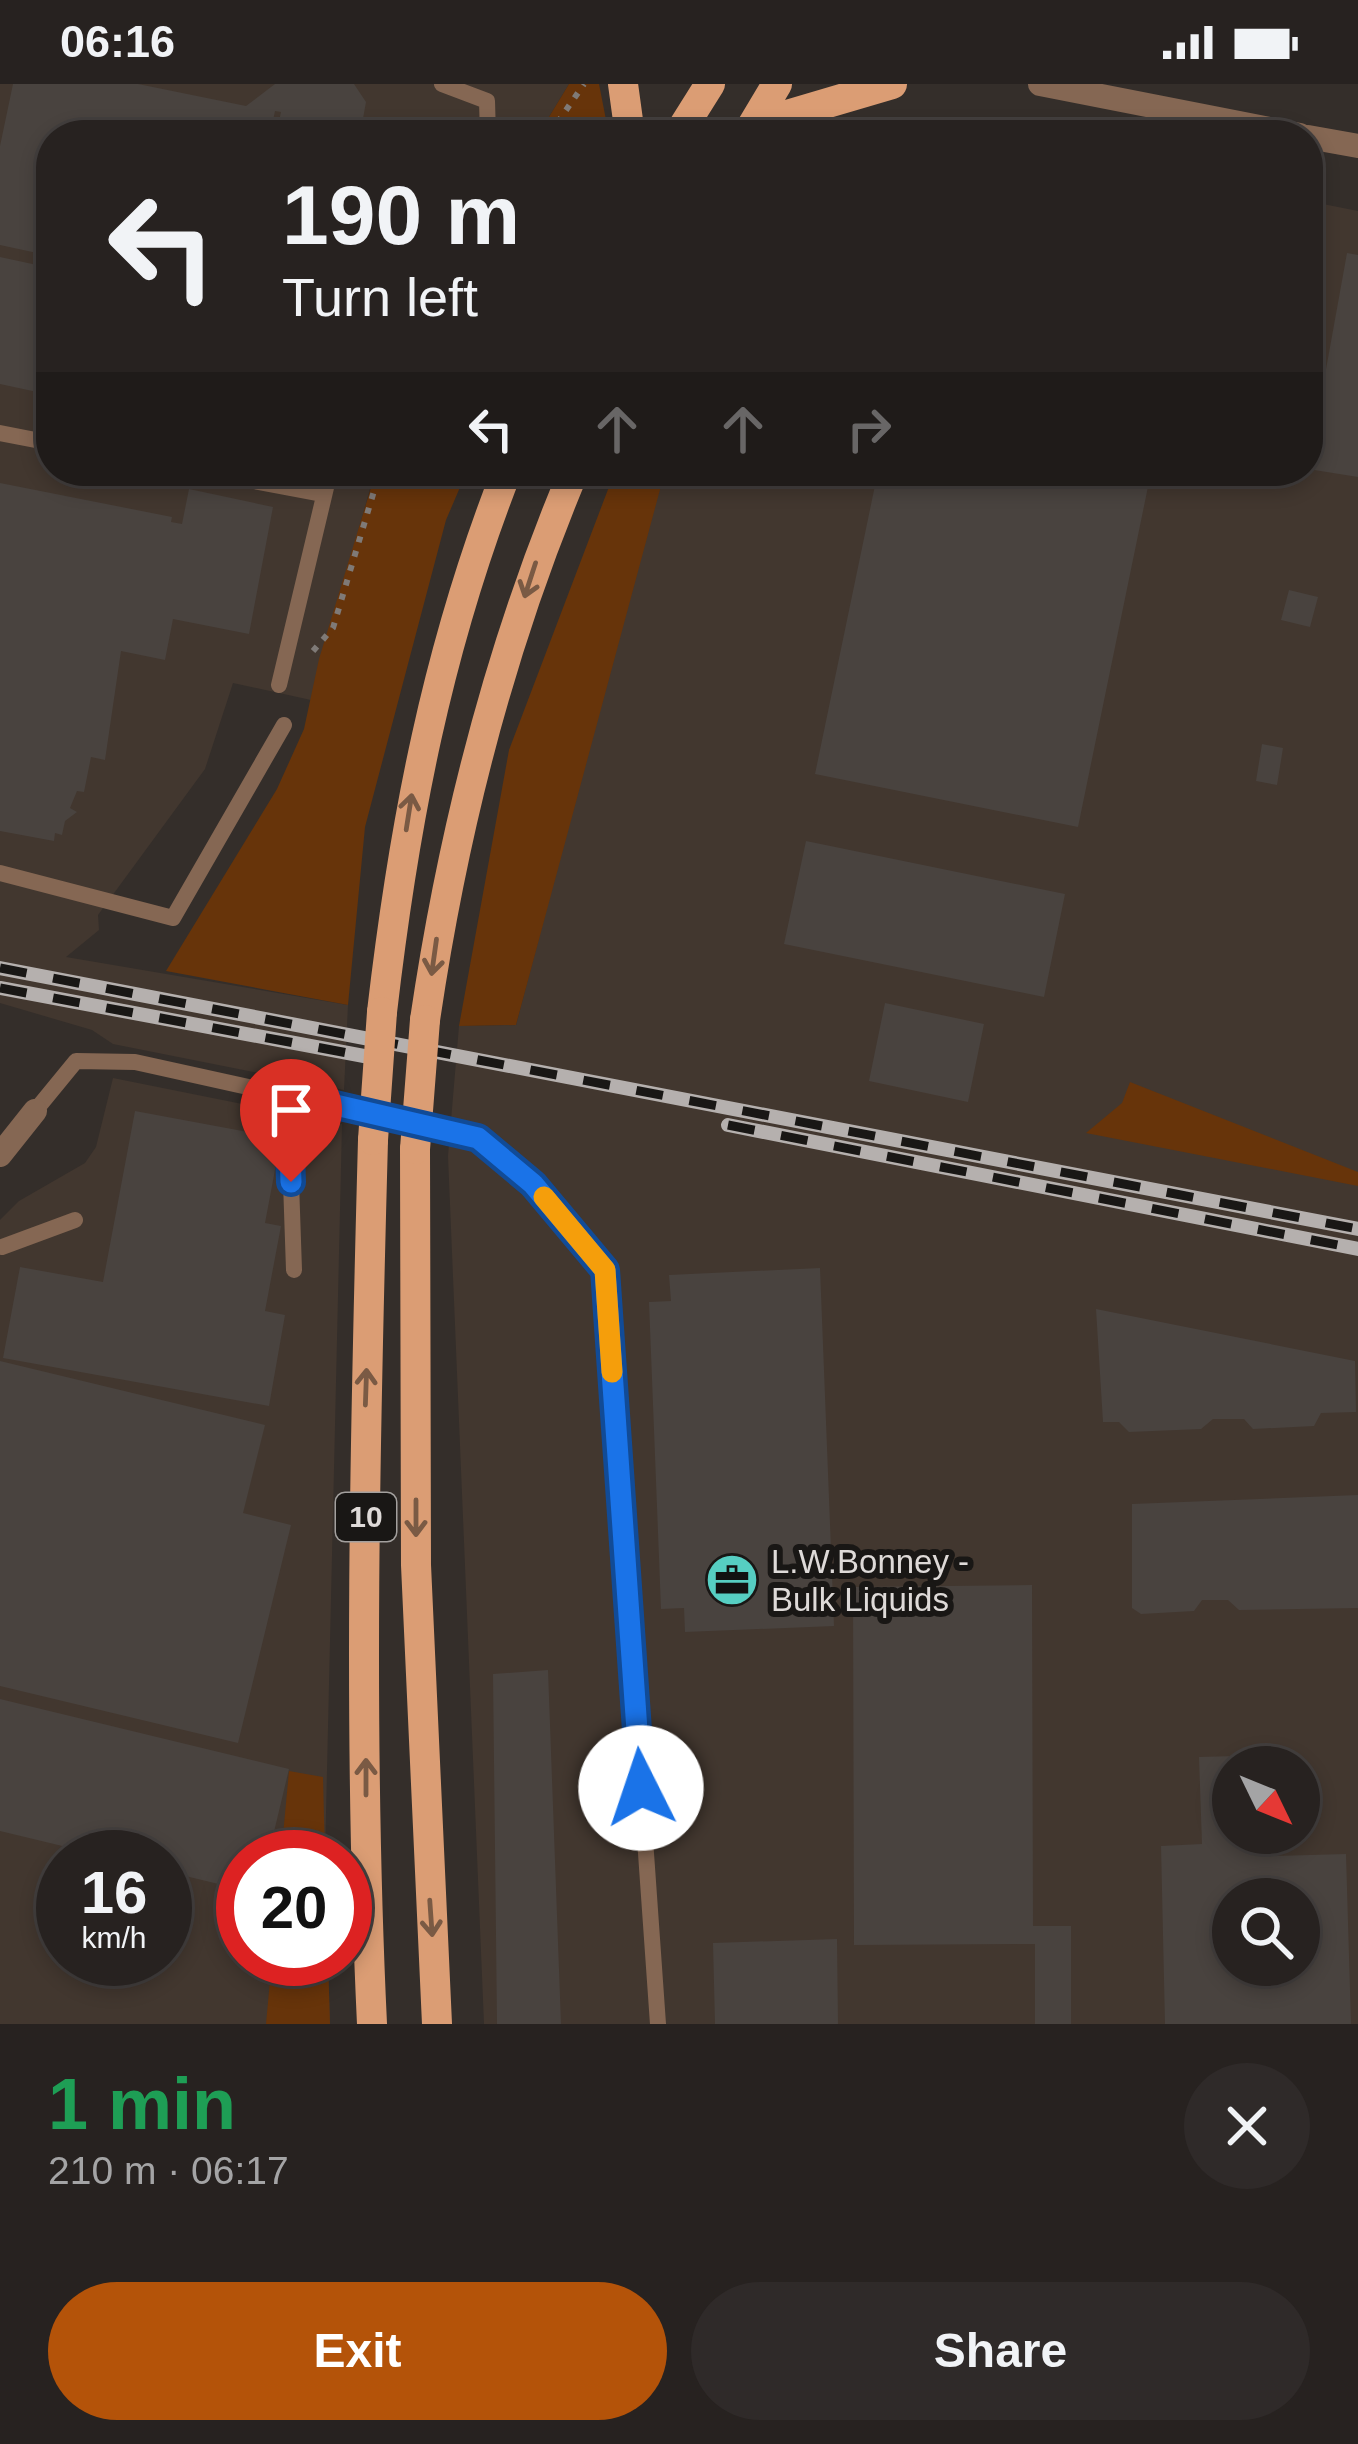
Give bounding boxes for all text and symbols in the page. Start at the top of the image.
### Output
text: 06:16 [60,16,175,67]
icon: left [84,168,240,324]
text: 190 m [282,168,520,262]
text: Turn left [282,267,478,327]
icon: left [458,396,524,462]
icon: ahead [584,396,650,462]
icon: ahead [710,396,776,462]
icon: right [836,396,902,462]
one-way arrow [518,560,540,598]
one-way arrow [398,794,421,833]
one-way arrow [422,937,445,976]
pin [240,1059,342,1182]
icon: arrive [258,1077,324,1143]
one-way arrow [355,1368,378,1407]
road number: 10 [336,1493,396,1541]
one-way arrow [405,1498,427,1537]
place label: L.W.Bonney - Bulk Liquids [771,1543,969,1618]
office icon: L.W.Bonney - Bulk Liquids [704,1552,760,1608]
position arrow [578,1725,704,1851]
north arrow [1212,1746,1320,1854]
map controls [1212,1746,1320,1986]
one-way arrow [355,1758,377,1797]
speed limit sign: 20 [216,1830,372,1986]
text: 16 [81,1859,147,1926]
button: search [1212,1878,1320,1986]
one-way arrow [419,1898,442,1937]
text: km/h [81,1921,147,1954]
button: close [1184,2063,1310,2189]
text: 1 min [48,2064,236,2144]
text: 210 m · 06:17 [48,2149,289,2192]
button: Exit [48,2282,667,2420]
button: Share [691,2282,1310,2420]

